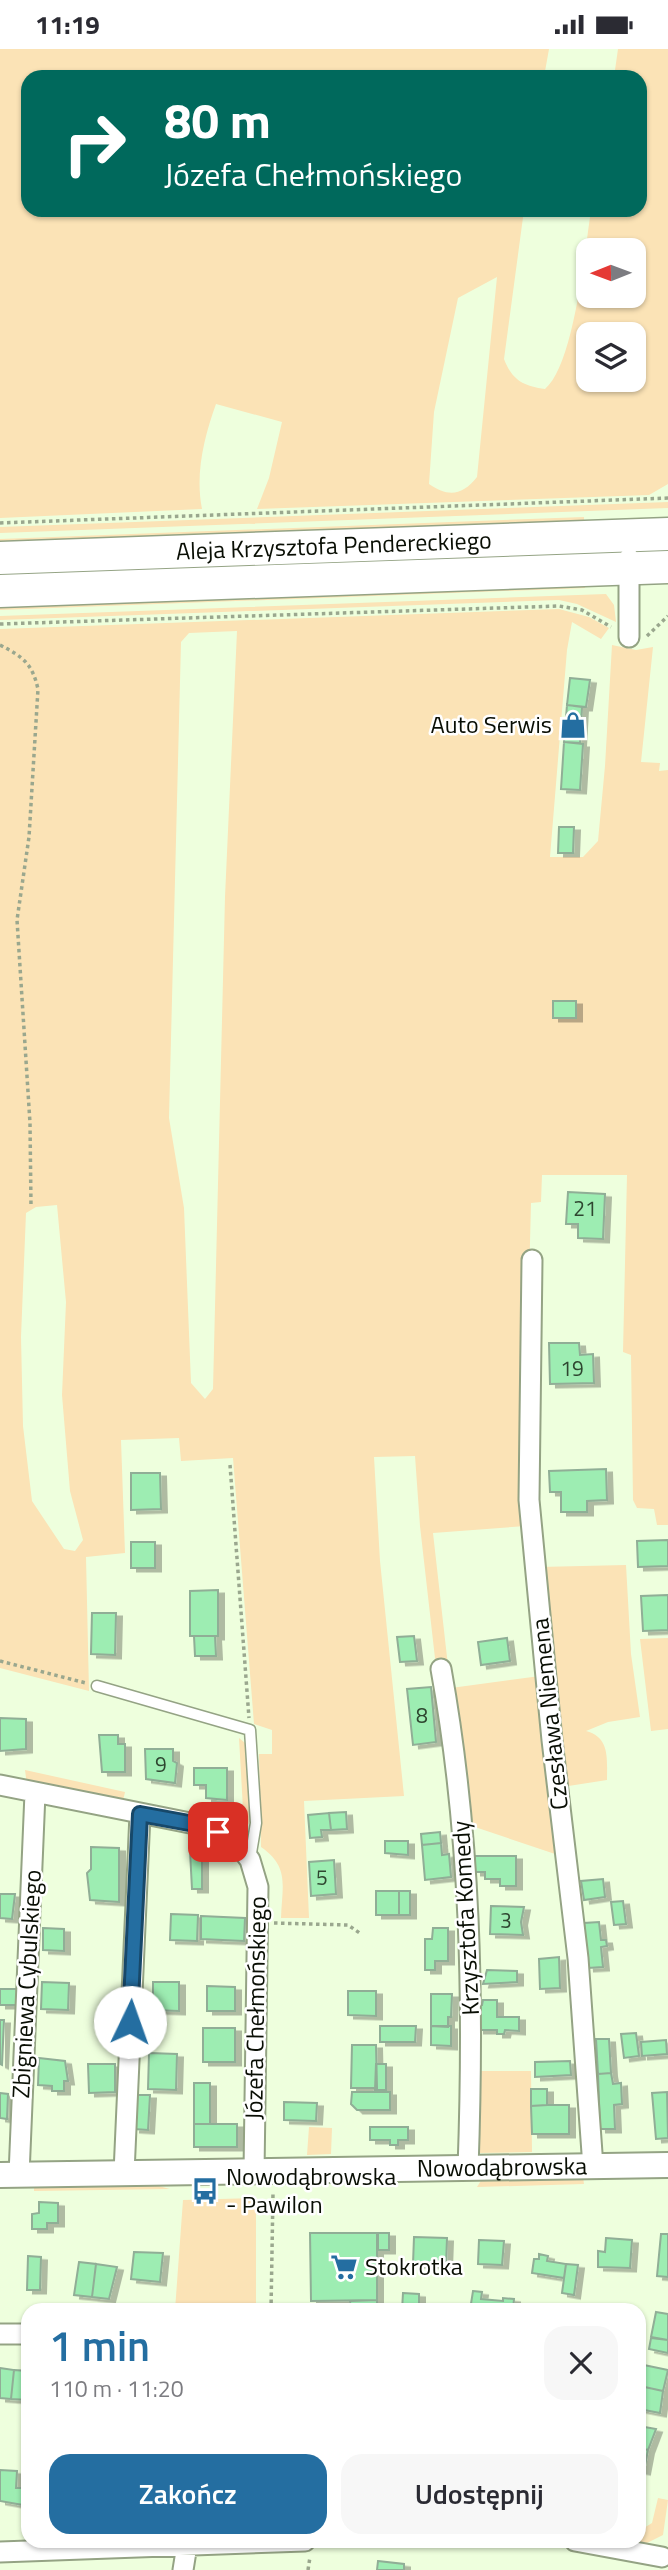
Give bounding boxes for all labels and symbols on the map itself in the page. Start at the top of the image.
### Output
north arrow [576,238,646,308]
street label: Aleja Krzysztofa Pendereckiego [175,521,492,569]
place label: Auto Serwis [430,706,552,742]
shop icon: Auto Serwis [558,710,588,740]
house number: 21 [573,1192,597,1224]
house number: 19 [560,1352,584,1384]
street label: Czesława Niemena [521,1616,577,1812]
house number: 8 [416,1699,428,1731]
house number: 9 [155,1748,167,1780]
pin [188,1802,248,1862]
street label: Krzysztofa Komedy [442,1819,488,2016]
house number: 5 [316,1861,328,1893]
street label: Zbigniewa Cybulskiego [2,1869,50,2099]
street label: Józefa Chełmońskiego [235,1896,275,2120]
house number: 3 [500,1904,512,1936]
position arrow [93,1985,167,2059]
street label: Nowodąbrowska [416,2147,587,2186]
place label: Nowodąbrowska - Pawilon [226,2158,396,2222]
bus stop icon: Nowodąbrowska - Pawilon [190,2176,220,2206]
place label: Stokrotka [365,2248,463,2284]
supermarket icon: Stokrotka [329,2252,359,2282]

